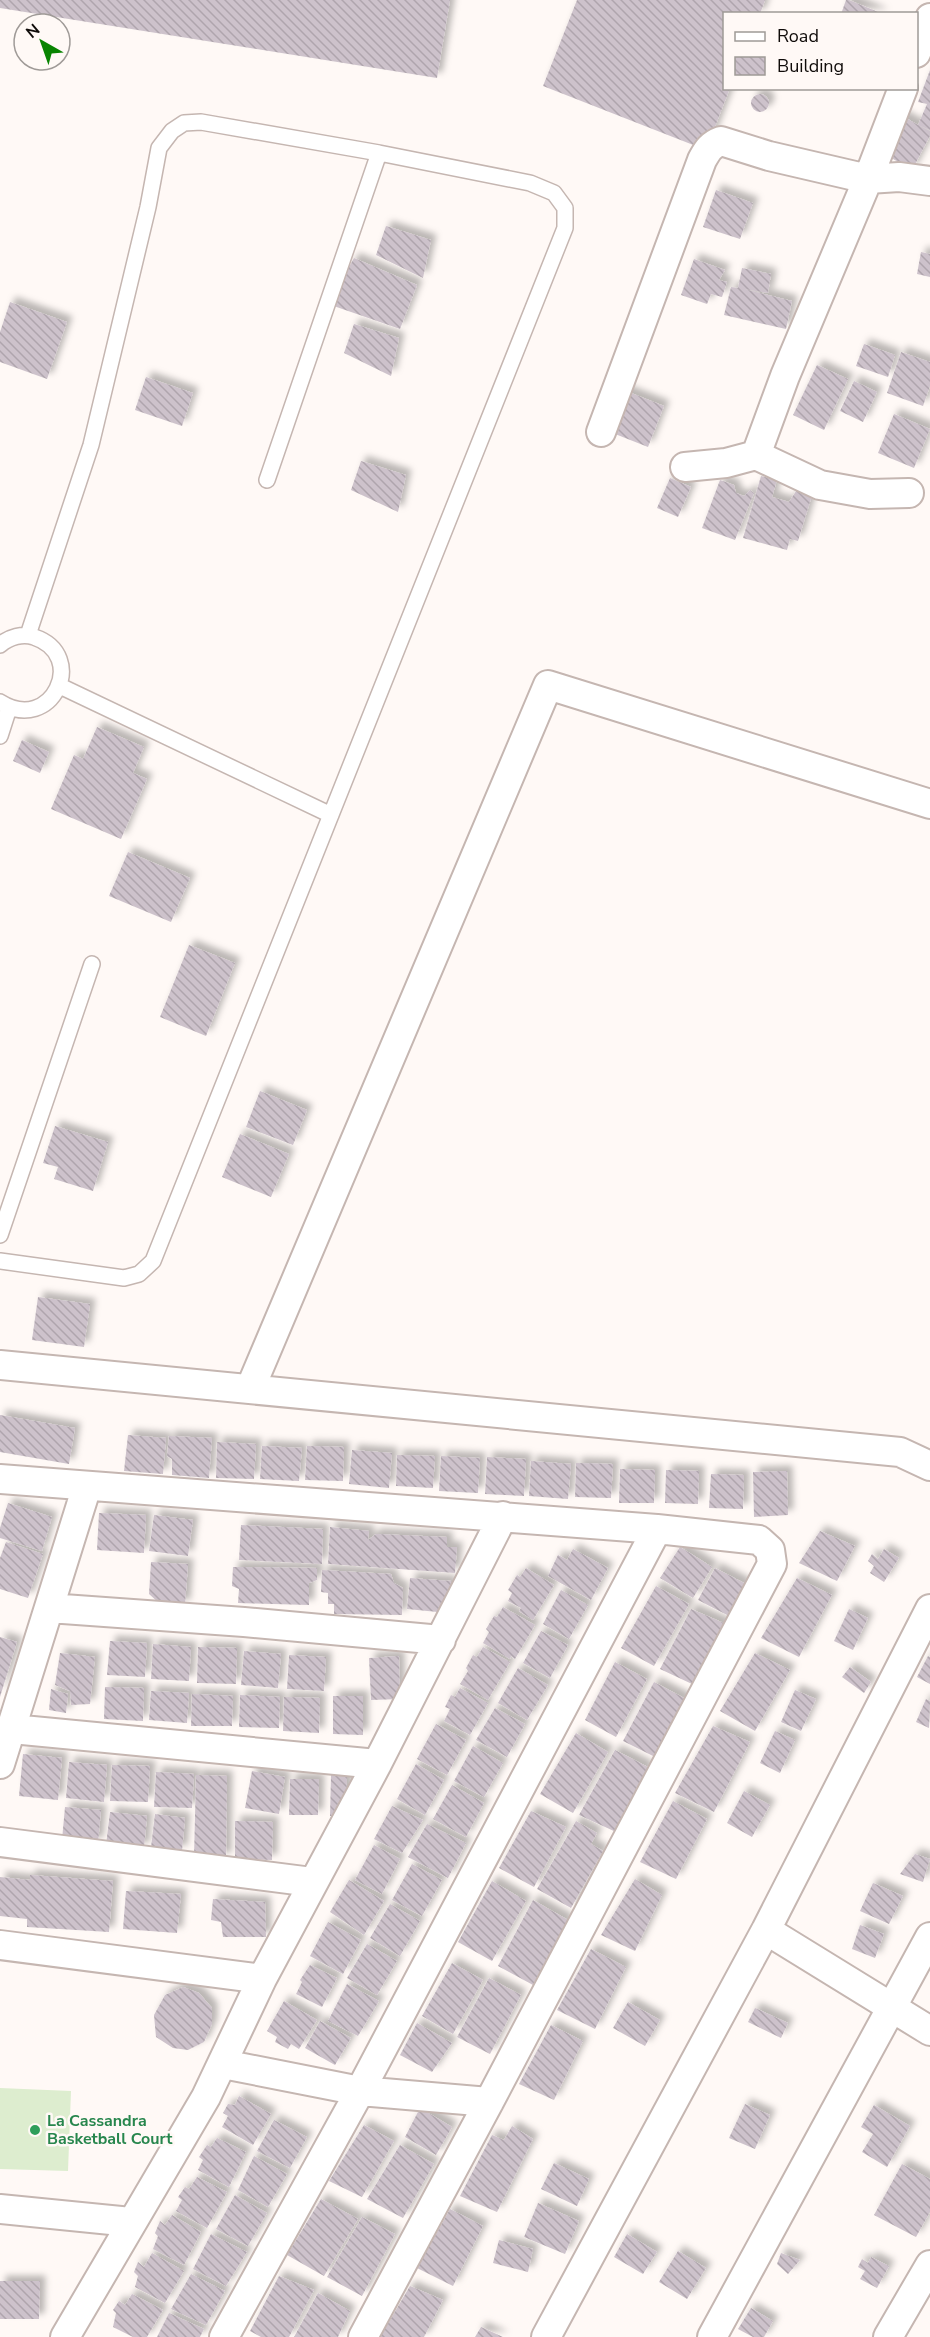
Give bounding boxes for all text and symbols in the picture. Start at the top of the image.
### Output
north arrow [12,12,72,72]
legend [723,12,918,90]
text: N [21,19,45,44]
text: Road [777,24,819,48]
text: Building [777,54,844,78]
place label: La Cassandra Basketball Court [47,2110,173,2150]
marker: La Cassandra Basketball Court [28,2123,42,2137]

